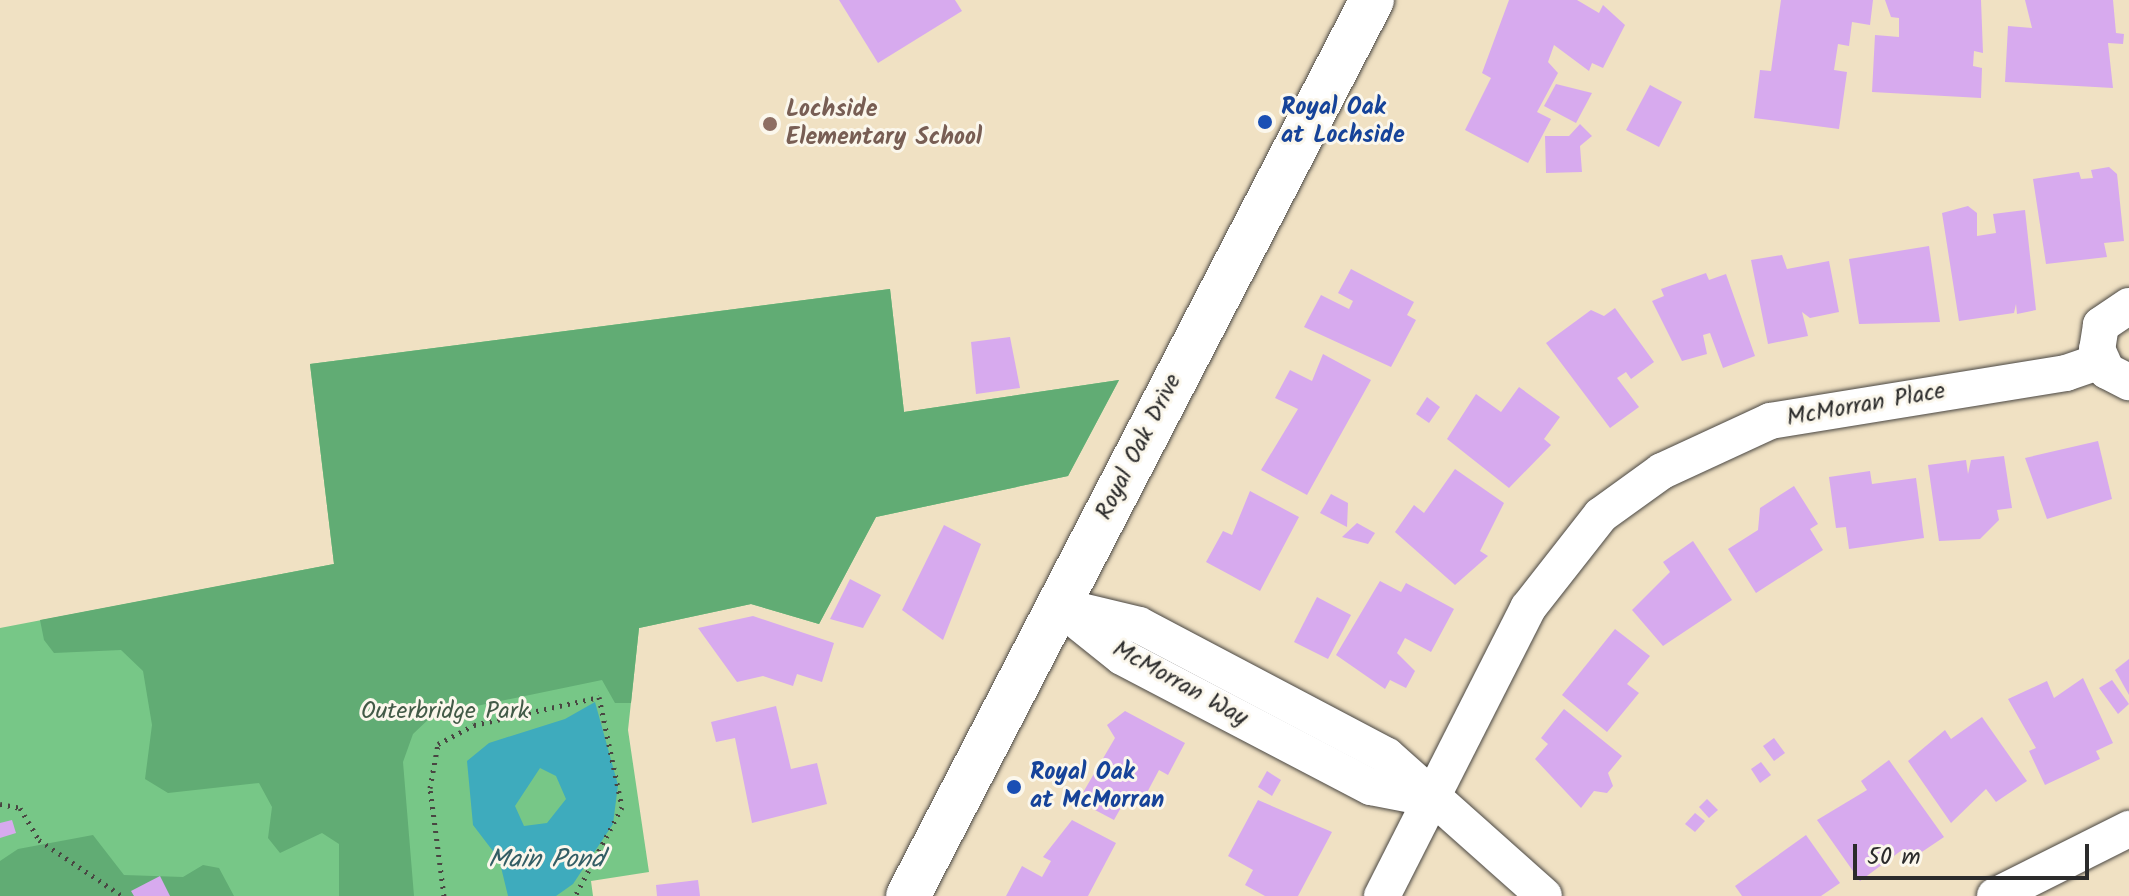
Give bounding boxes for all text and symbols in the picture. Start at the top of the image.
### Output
place label: Royal Oak at Lochside [1281,94,1405,150]
place label: Lochside Elementary School [786,96,982,152]
marker: Royal Oak at Lochside [1256,113,1274,131]
marker: Lochside Elementary School [761,115,779,133]
street label: Royal Oak Drive [1090,369,1188,525]
street label: McMorran Place [1784,377,1948,433]
street label: McMorran Way [1107,635,1253,733]
park label: Outerbridge Park [361,698,529,726]
place label: Royal Oak at McMorran [1030,759,1164,815]
marker: Royal Oak at McMorran [1005,778,1023,796]
scale bar [1857,828,2093,878]
text: 50 m [1867,838,1921,877]
water label: Main Pond [488,845,604,877]

